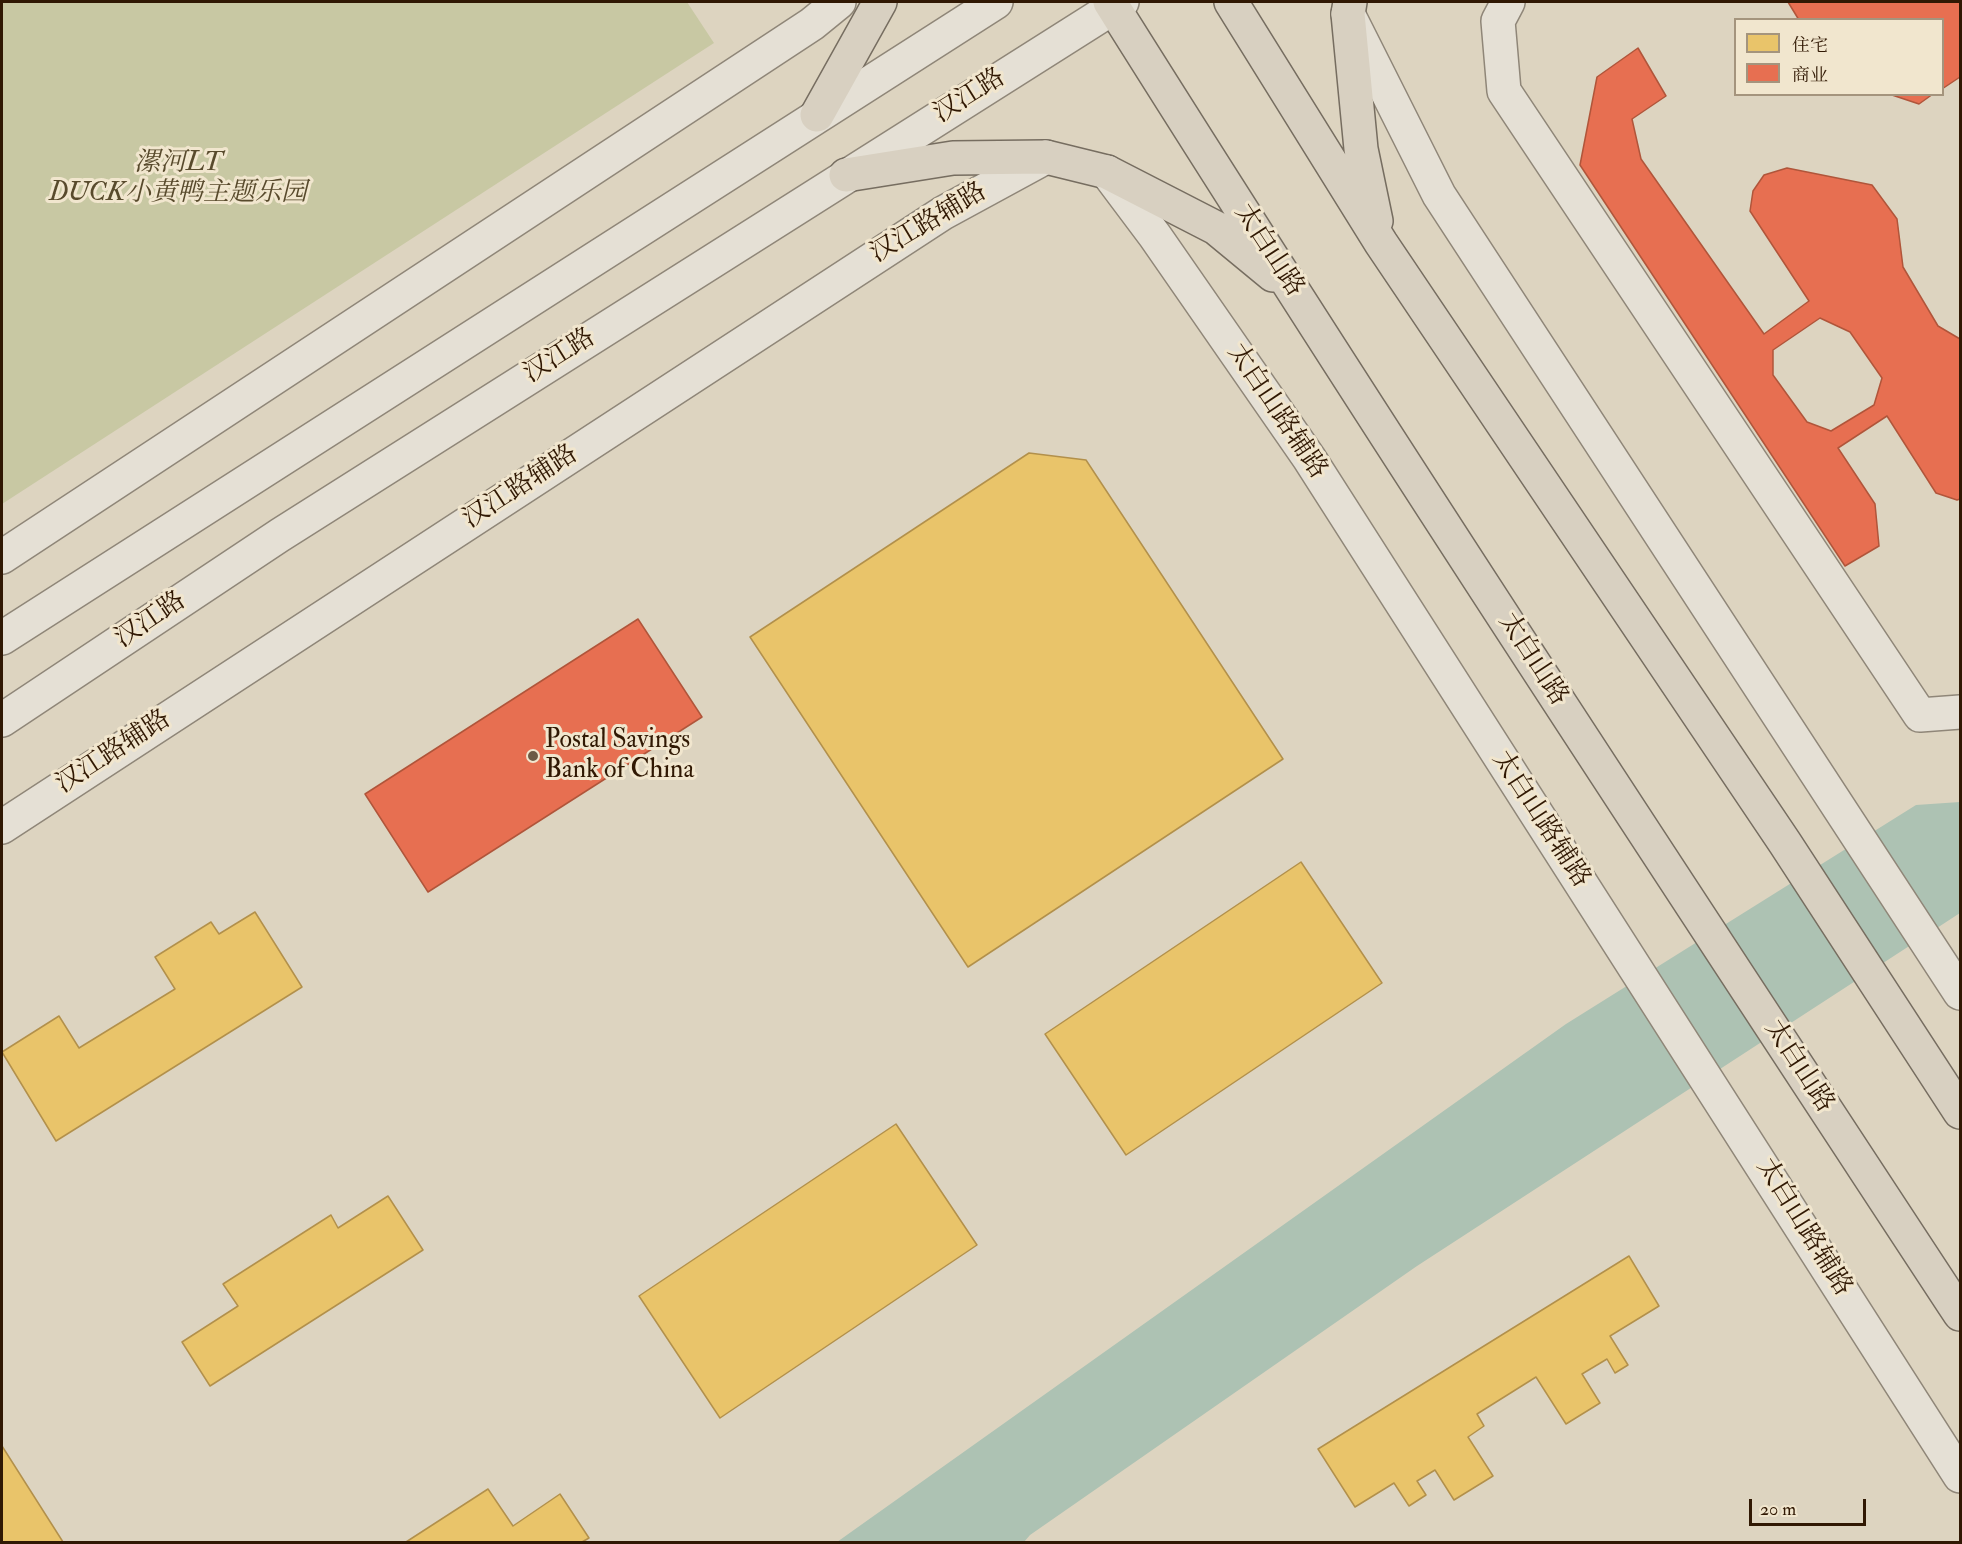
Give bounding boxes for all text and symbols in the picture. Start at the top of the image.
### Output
legend [1734,18,1944,96]
text: 住宅 [1792,34,1828,57]
street label: 汉江路 [929,63,1011,131]
text: 商业 [1792,64,1828,87]
park label: 漯河LT DUCK小黄鸭主题乐园 [49,148,307,210]
street label: 汉江路辅路 [865,177,993,271]
street label: 太白山路 [1227,199,1309,303]
street label: 汉江路 [519,323,601,391]
street label: 太白山路辅路 [1219,339,1333,485]
street label: 汉江路辅路 [458,440,584,536]
street label: 汉江路 [110,586,192,656]
street label: 太白山路 [1491,608,1573,712]
street label: 汉江路辅路 [51,705,177,801]
place label: Postal Savings Bank of China [545,725,694,786]
street label: 太白山路辅路 [1484,746,1596,894]
marker: Postal Savings Bank of China [526,749,540,763]
street label: 太白山路 [1757,1015,1839,1119]
street label: 太白山路辅路 [1748,1154,1858,1302]
scale bar [1752,1487,1869,1525]
text: 20 m [1760,1498,1796,1521]

